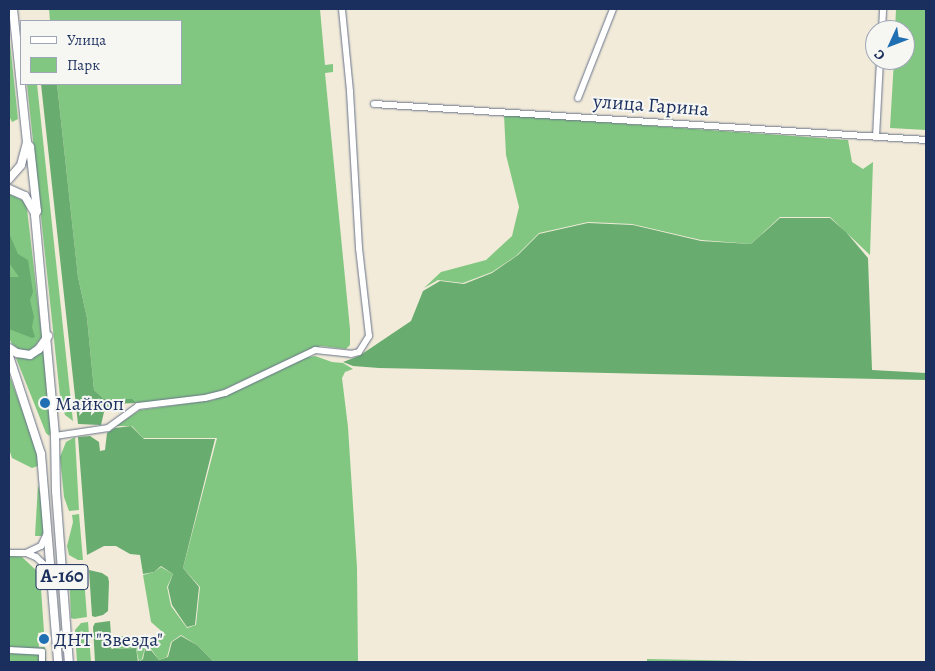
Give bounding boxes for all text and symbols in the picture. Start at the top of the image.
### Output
legend [20,20,182,85]
north arrow [865,20,915,70]
text: Улица [67,30,106,50]
text: С [870,45,889,65]
text: Парк [67,55,100,75]
street label: улица Гарина [592,89,710,121]
place label: Майкоп [55,391,124,415]
marker: Майкоп [39,397,51,409]
road number: А-160 [34,560,90,594]
place label: ДНТ "Звезда" [54,627,163,651]
marker: ДНТ "Звезда" [38,633,50,645]

